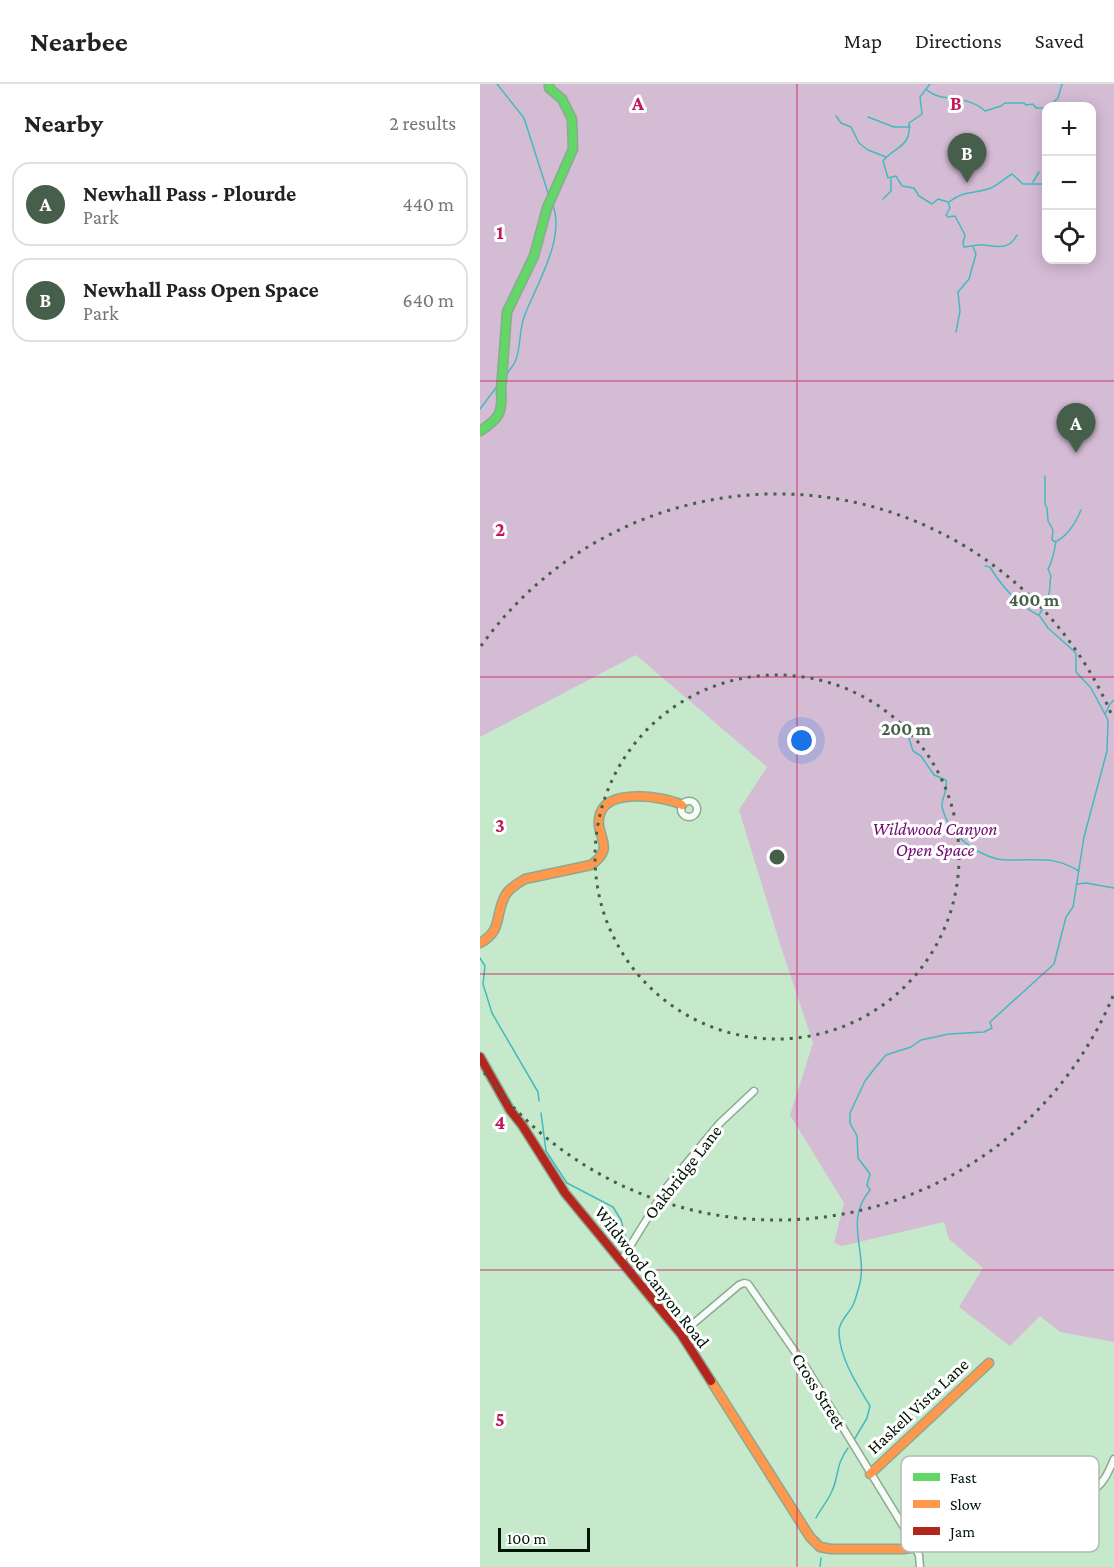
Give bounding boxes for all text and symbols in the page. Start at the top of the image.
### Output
text: Nearbee [30,26,128,57]
text: Map [844,29,882,53]
text: Directions [915,29,1002,53]
text: Saved [1035,29,1084,53]
text: A [631,92,645,114]
text: B [950,92,962,114]
map controls [1042,102,1096,264]
button: + [1042,102,1096,156]
text: Nearby [24,109,103,138]
text: 2 results [389,112,456,134]
pin: B [948,134,986,183]
button: − [1042,156,1096,210]
text: Newhall Pass - Plourde [83,181,296,206]
text: A [40,193,51,215]
text: 440 m [402,193,454,215]
text: Park [83,206,119,228]
button: locate [1042,210,1096,264]
text: 1 [496,221,504,243]
text: Newhall Pass Open Space [83,277,319,302]
text: B [40,289,51,311]
text: 640 m [402,289,454,311]
text: Park [83,302,119,324]
pin: A [1056,404,1096,453]
text: 2 [495,518,505,540]
text: 400 m [1009,590,1060,610]
text: 200 m [881,719,932,739]
your location [787,726,816,755]
text: 3 [495,814,505,836]
park label: Wildwood Canyon Open Space [873,819,997,860]
centre of rings [767,847,787,867]
text: 4 [495,1111,506,1133]
street label: Oakbridge Lane [640,1121,726,1223]
street label: Wildwood Canyon Road [591,1202,714,1352]
street label: Cross Street [788,1350,851,1433]
street label: Haskell Vista Lane [863,1354,973,1458]
text: 5 [495,1408,505,1430]
legend [901,1456,1099,1552]
text: Fast [950,1469,977,1486]
text: Slow [950,1496,982,1513]
text: Jam [948,1523,975,1541]
scale bar [498,1525,590,1552]
text: 100 m [507,1530,546,1547]

